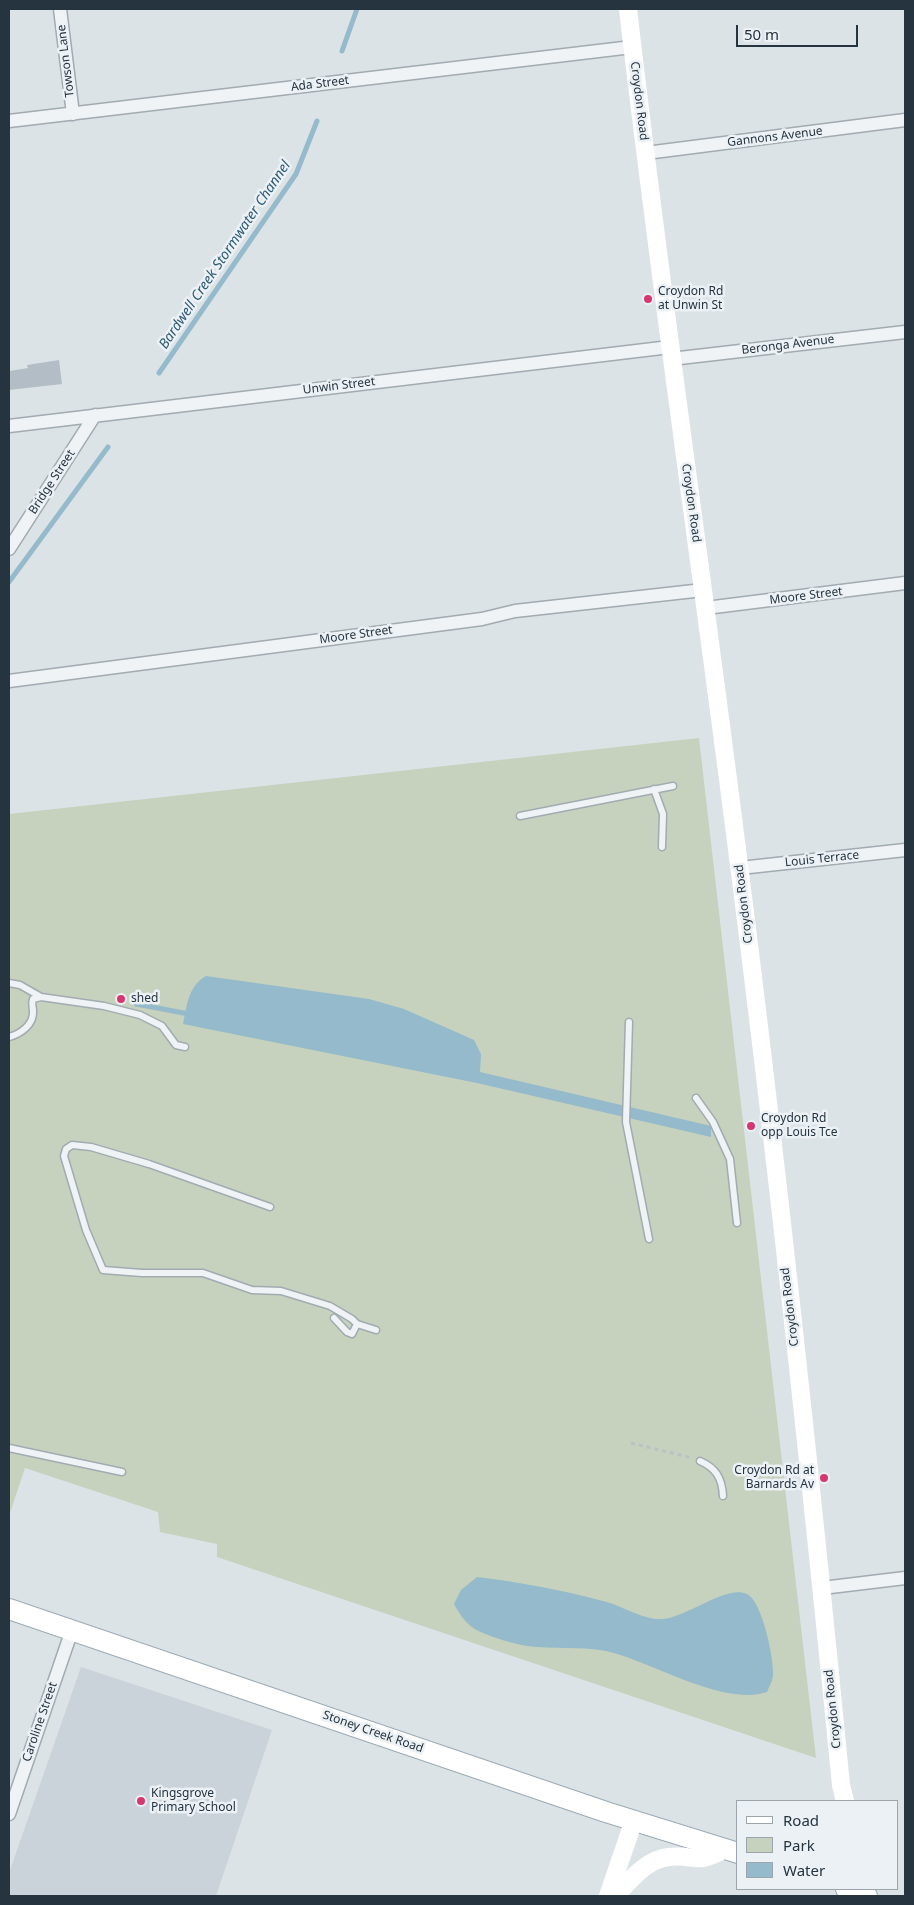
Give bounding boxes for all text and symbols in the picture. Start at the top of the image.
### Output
scale bar [739,15,862,47]
street label: Towson Lane [54,24,78,98]
text: 50 m [744,24,779,44]
street label: Croydon Road [627,61,651,141]
street label: Ada Street [290,73,350,95]
street label: Gannons Avenue [726,124,824,150]
water label: Bardwell Creek Stormwater Channel [156,158,294,352]
place label: Croydon Rd at Unwin St [658,285,723,313]
marker: Croydon Rd at Unwin St [642,293,654,305]
street label: Beronga Avenue [741,332,835,358]
street label: Unwin Street [302,374,376,398]
street label: Bridge Street [26,447,78,517]
street label: Croydon Road [678,463,704,543]
street label: Moore Street [769,584,843,608]
street label: Moore Street [319,623,393,647]
street label: Louis Terrace [784,848,860,870]
street label: Croydon Road [732,864,756,944]
place label: shed [131,992,158,1006]
marker: shed [115,993,127,1005]
place label: Croydon Rd opp Louis Tce [761,1112,837,1140]
marker: Croydon Rd opp Louis Tce [745,1120,757,1132]
street label: Croydon Road [778,1267,802,1347]
place label: Croydon Rd at Barnards Av [734,1464,814,1492]
marker: Croydon Rd at Barnards Av [818,1472,830,1484]
street label: Croydon Road [822,1669,844,1749]
street label: Caroline Street [20,1680,60,1764]
street label: Stoney Creek Road [321,1708,425,1756]
place label: Kingsgrove Primary School [151,1787,236,1815]
marker: Kingsgrove Primary School [135,1795,147,1807]
legend [736,1800,899,1890]
text: Road [783,1810,819,1830]
text: Park [783,1835,815,1855]
text: Water [783,1860,825,1880]

